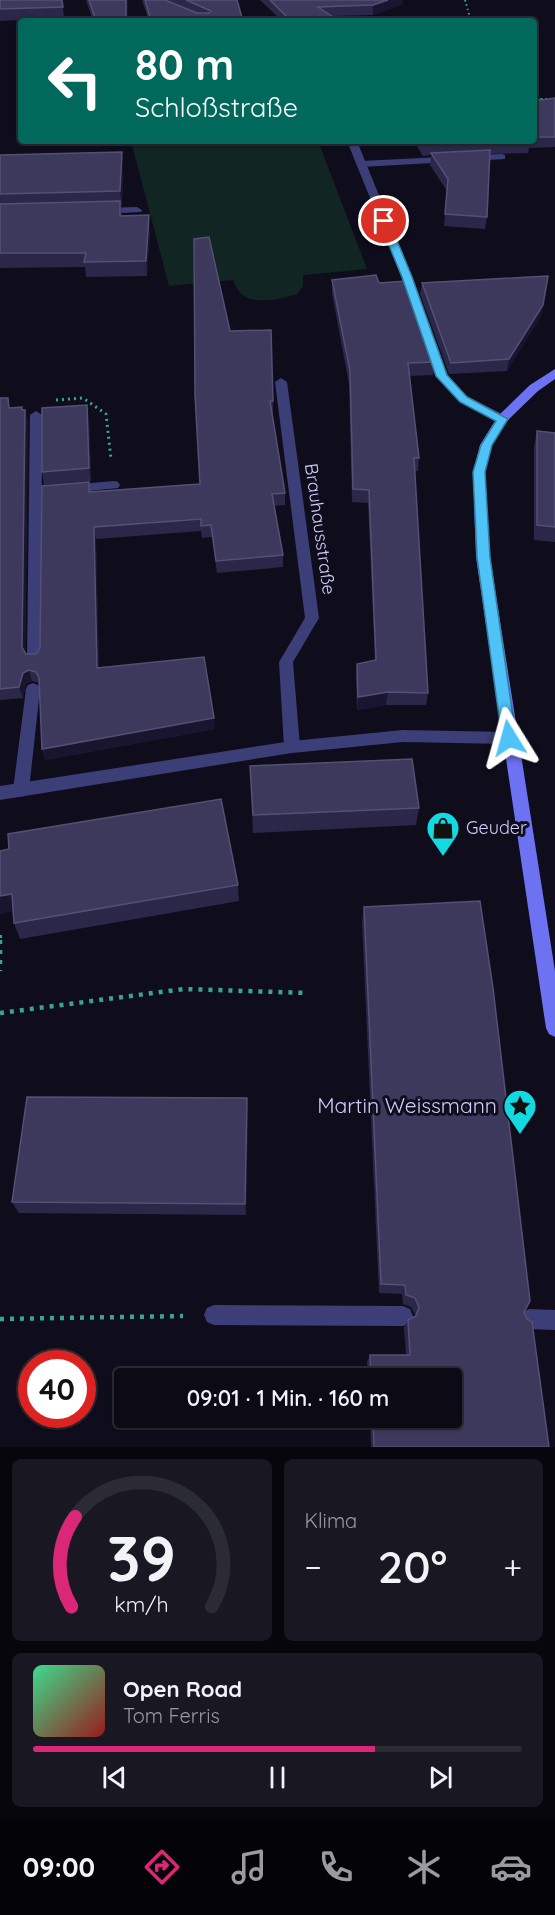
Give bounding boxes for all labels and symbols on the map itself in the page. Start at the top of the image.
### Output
pin [358,195,409,246]
street label: Brauhausstraße [300,462,341,596]
position arrow [477,706,541,770]
shop icon: Geuder [425,810,461,857]
place label: Geuder [466,816,527,839]
place icon: Martin Weissmann [502,1088,538,1135]
place label: Martin Weissmann [317,1092,497,1118]
speed limit sign: 40 [18,1350,96,1428]

